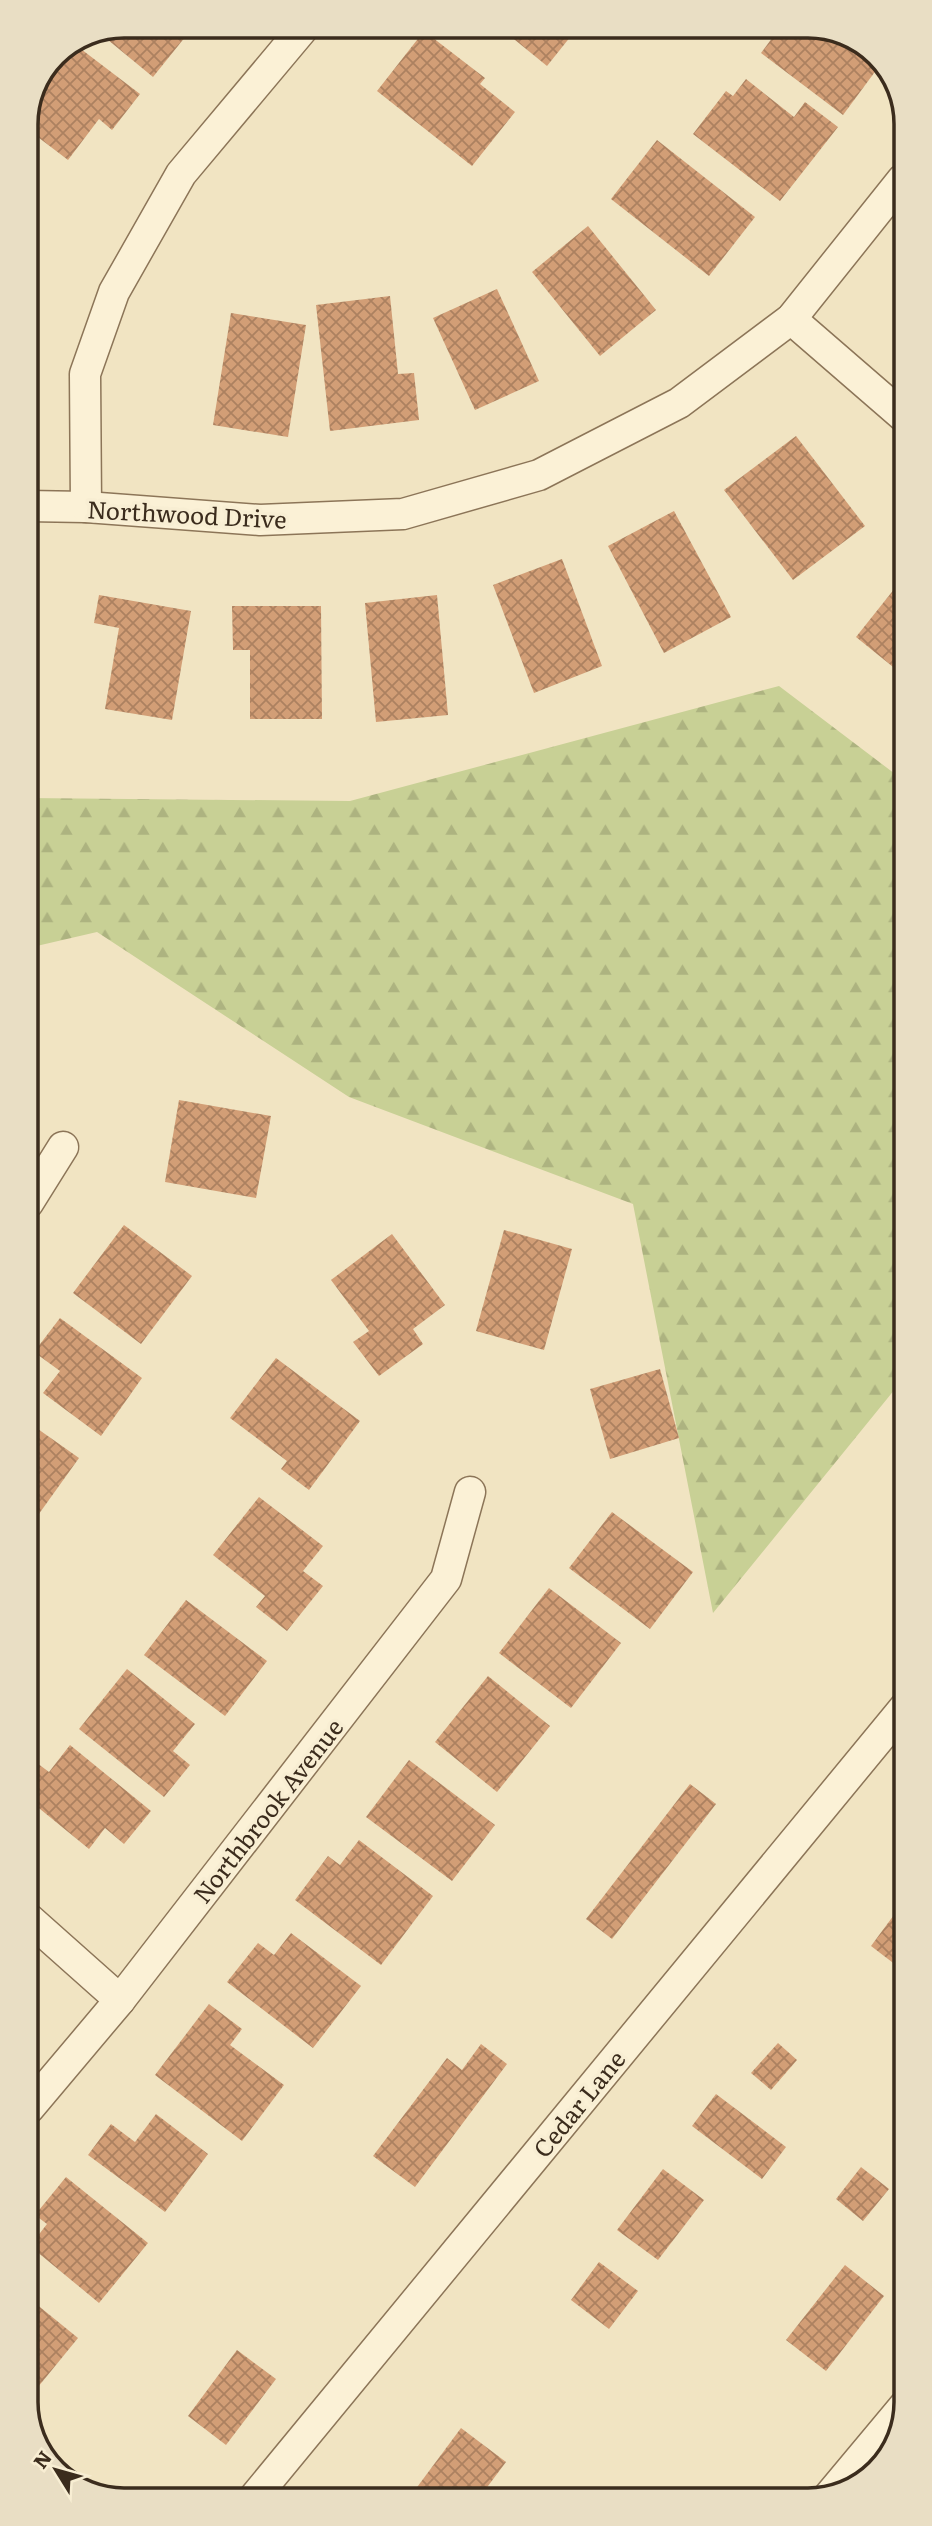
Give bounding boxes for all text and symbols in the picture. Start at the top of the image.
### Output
street label: Northwood Drive [86,490,288,536]
street label: Northbrook Avenue [184,1710,350,1910]
street label: Cedar Lane [524,2042,632,2164]
north arrow [21,2435,91,2505]
text: N [26,2444,58,2474]

